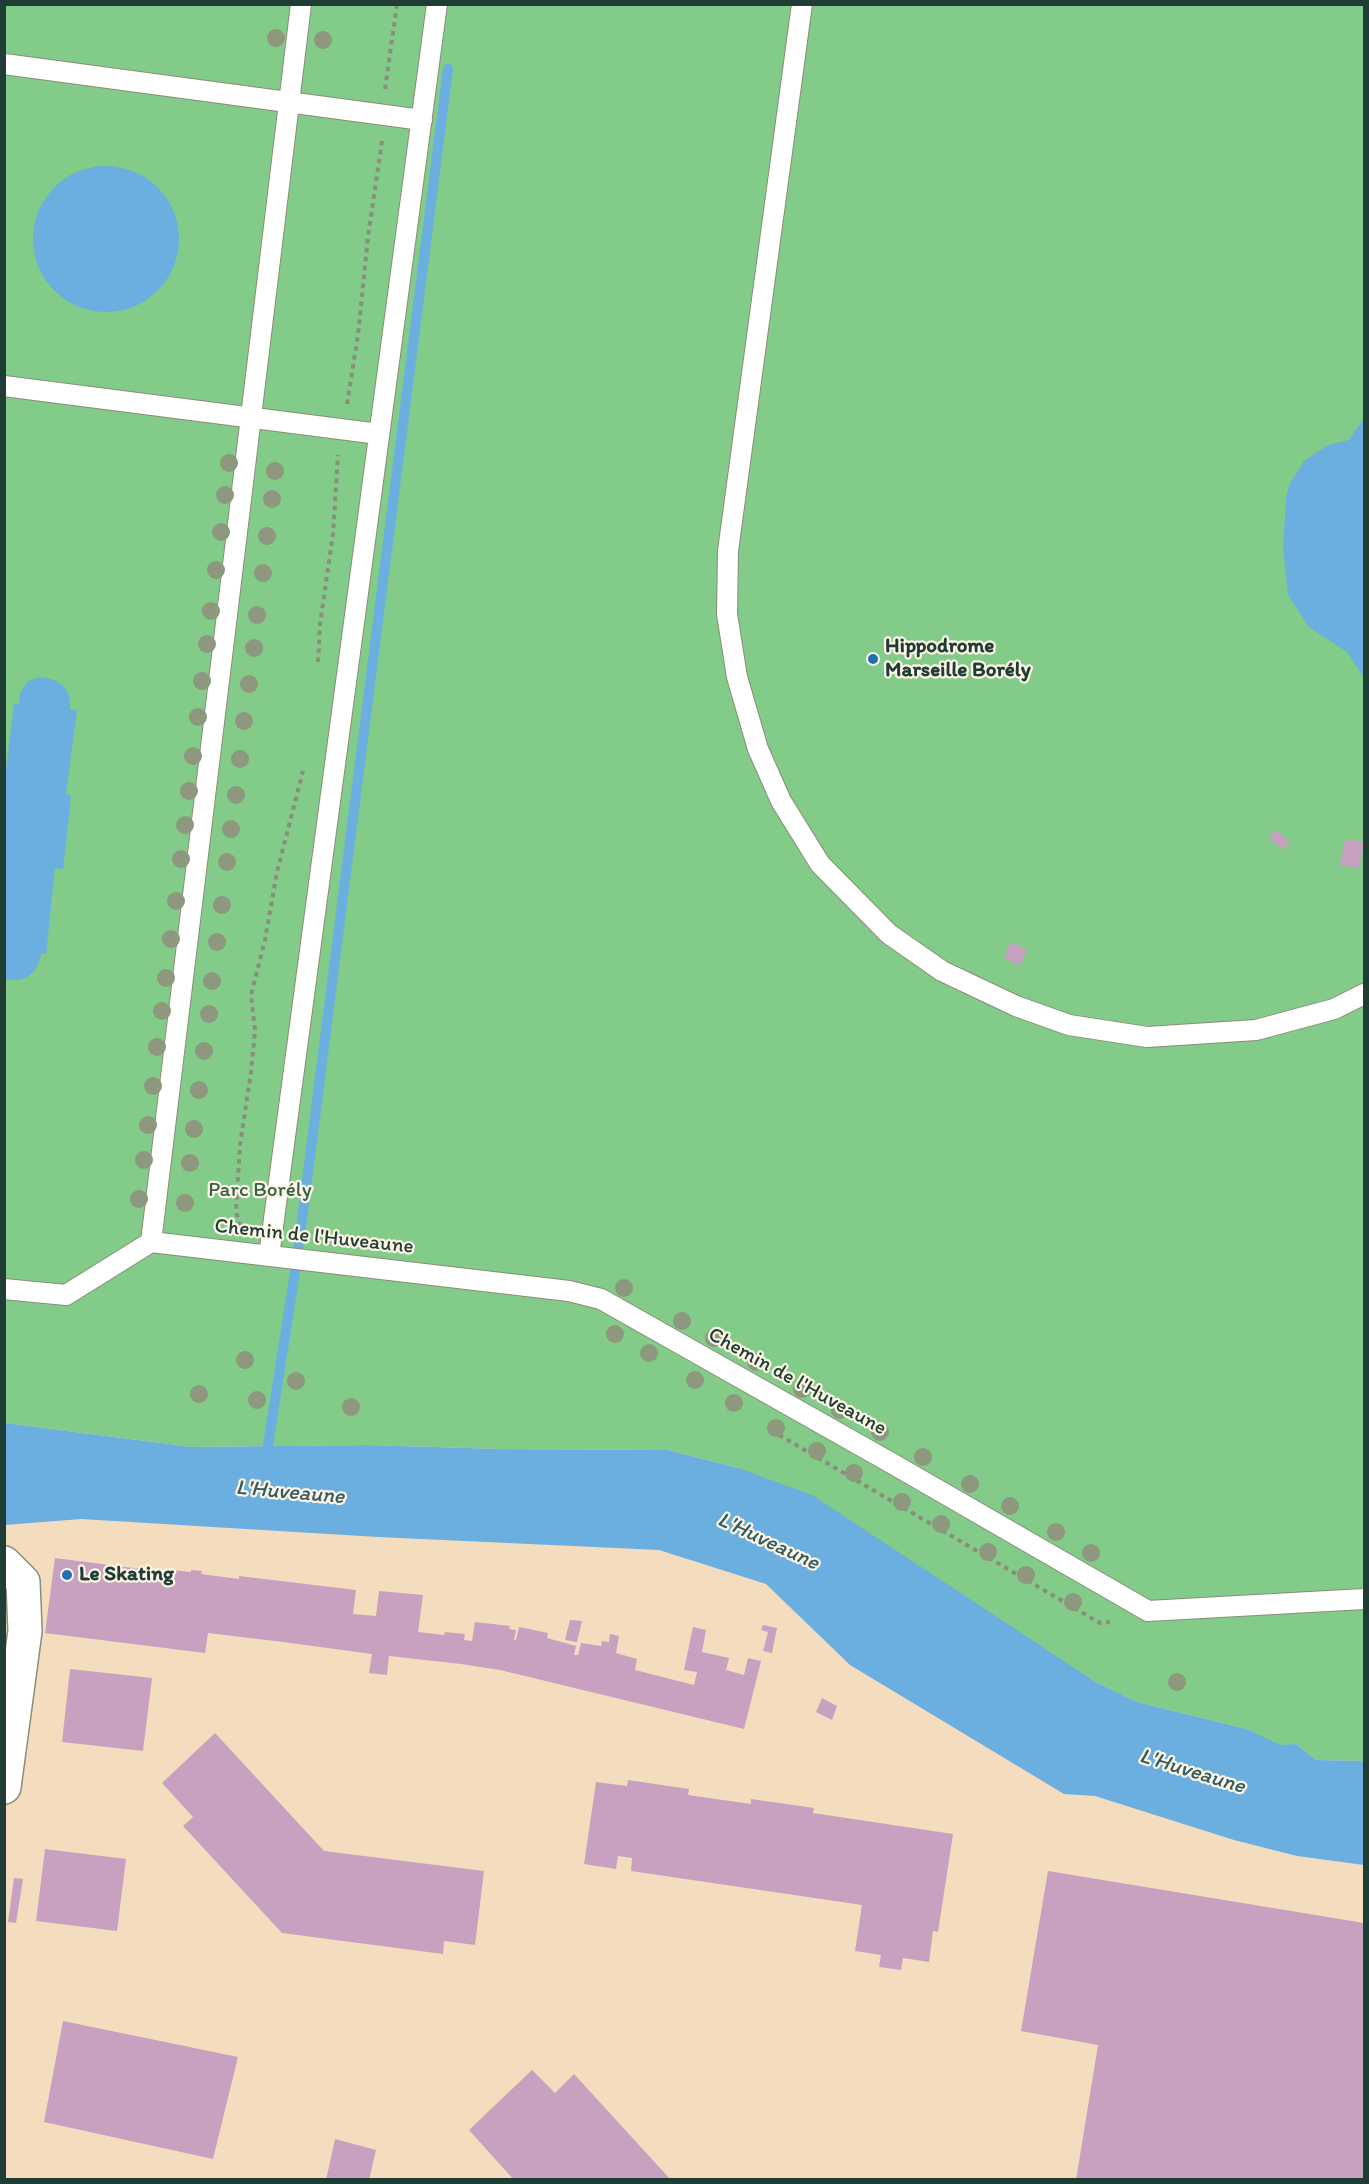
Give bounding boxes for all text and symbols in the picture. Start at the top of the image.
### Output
place label: Hippodrome Marseille Borély [885,634,1031,684]
marker: Hippodrome Marseille Borély [866,652,880,666]
park label: Parc Borély [208,1178,312,1204]
street label: Chemin de l'Huveaune [213,1214,415,1260]
street label: Chemin de l'Huveaune [703,1322,891,1442]
water label: L'Huveaune [235,1475,345,1511]
water label: L'Huveaune [713,1507,823,1577]
place label: Le Skating [79,1562,174,1588]
marker: Le Skating [60,1568,74,1582]
water label: L'Huveaune [1136,1743,1248,1801]

